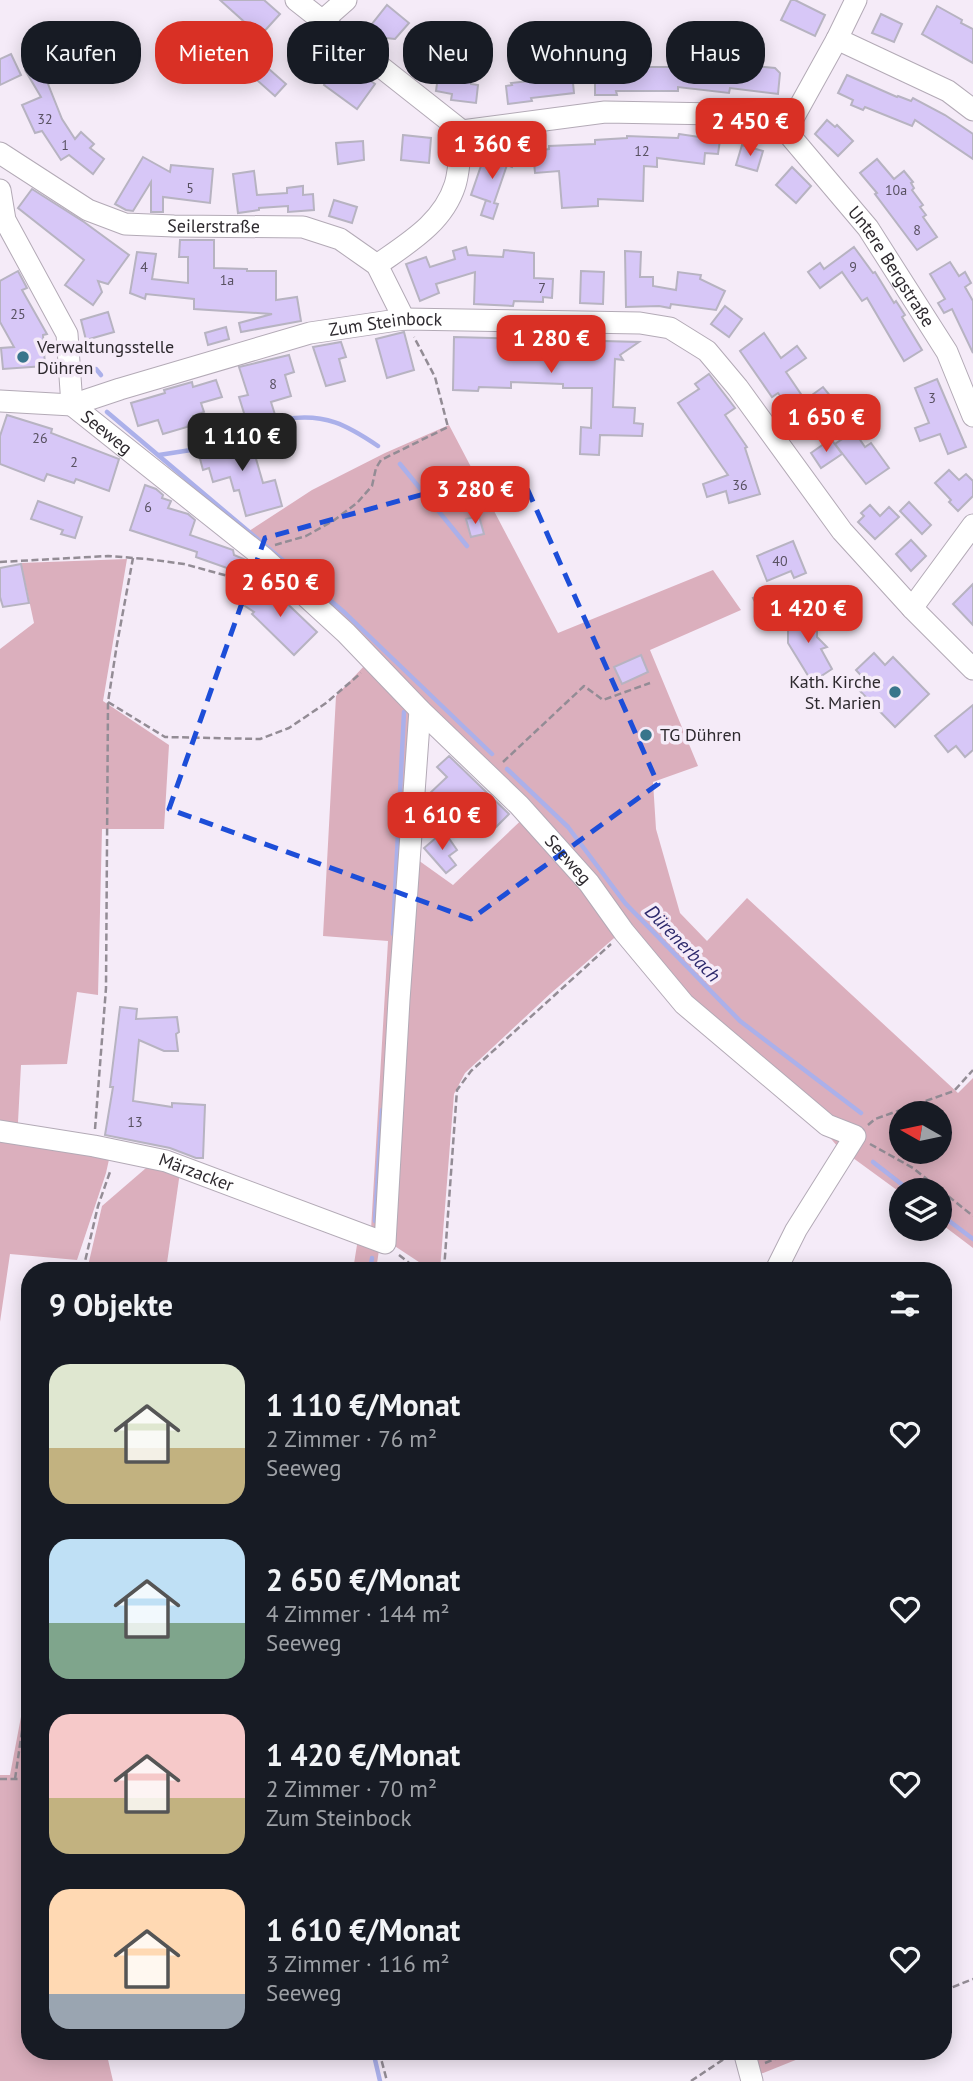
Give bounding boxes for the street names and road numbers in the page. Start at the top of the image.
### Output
street label: Untere Bergstraße [843,201,940,331]
street label: Seilerstraße [167,214,260,238]
street label: Zum Steinbock [327,307,443,341]
street label: Seeweg [76,405,137,459]
street label: Seeweg [540,830,597,889]
street label: Märzacker [156,1147,237,1196]

